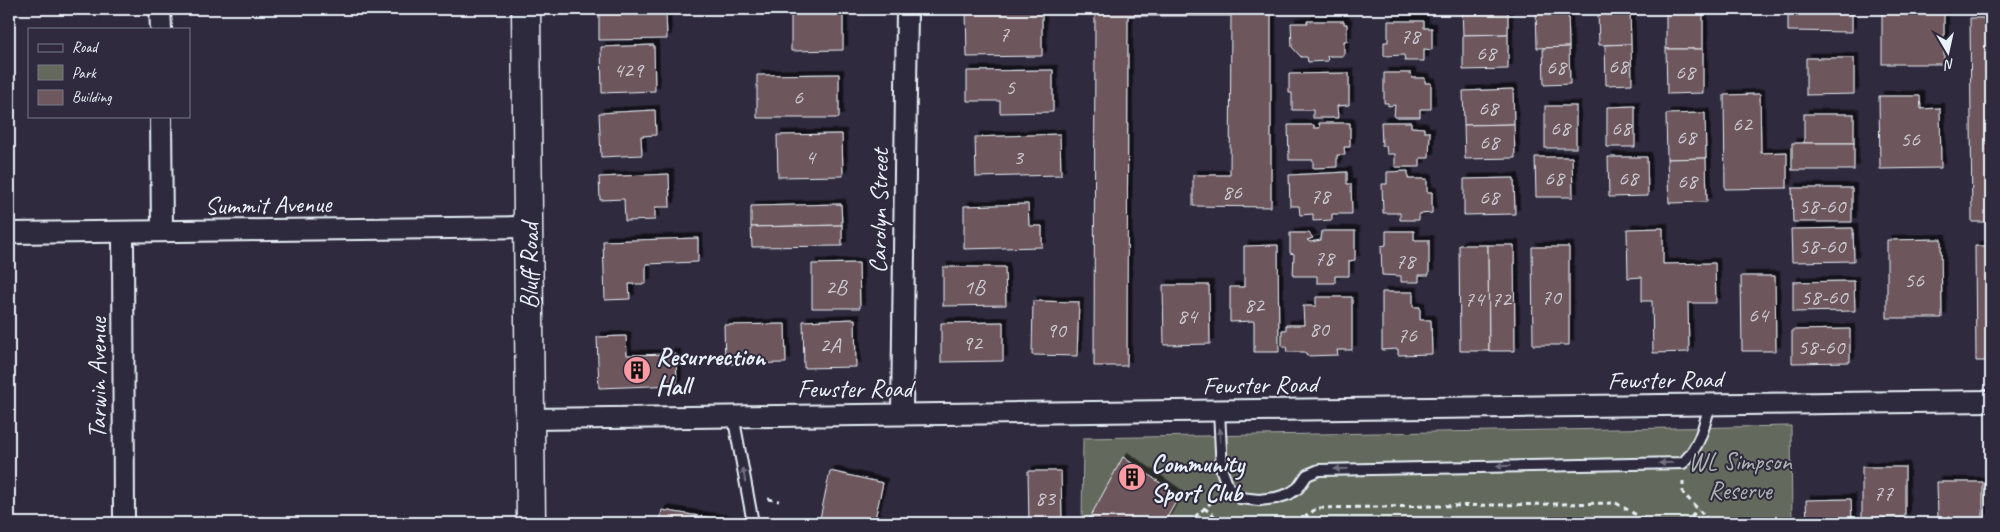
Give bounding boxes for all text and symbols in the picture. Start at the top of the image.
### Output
house number: 7 [999,20,1010,48]
house number: 78 [1400,22,1422,50]
legend [28,28,190,118]
north arrow [1922,28,1972,78]
text: Road [72,38,99,57]
house number: 68 [1476,39,1498,67]
house number: 68 [1608,52,1630,80]
house number: 68 [1546,53,1568,81]
text: N [1942,55,1956,74]
house number: 429 [613,56,645,84]
house number: 68 [1675,58,1697,86]
text: Park [72,64,97,83]
house number: 5 [1005,73,1016,101]
house number: 6 [793,83,804,111]
text: Building [72,88,112,107]
house number: 68 [1478,94,1500,122]
house number: 62 [1732,110,1754,138]
house number: 68 [1550,114,1572,142]
house number: 68 [1611,114,1633,142]
house number: 68 [1676,123,1698,151]
house number: 56 [1900,125,1921,153]
house number: 68 [1479,128,1501,156]
house number: 4 [805,143,817,171]
house number: 3 [1013,143,1025,171]
street label: Carolyn Street [862,146,896,274]
house number: 68 [1544,164,1566,192]
house number: 68 [1618,164,1640,192]
house number: 68 [1677,167,1699,195]
house number: 86 [1222,178,1243,206]
house number: 78 [1310,182,1332,210]
house number: 68 [1479,183,1501,211]
street label: Summit Avenue [204,188,333,222]
house number: 58-60 [1799,192,1847,220]
street label: Bluff Road [514,219,546,309]
house number: 58-60 [1799,232,1847,260]
house number: 78 [1314,244,1336,272]
house number: 78 [1395,247,1417,275]
house number: 56 [1904,266,1925,294]
house number: 2B [825,273,848,301]
house number: 1B [963,273,986,301]
house number: 70 [1541,283,1563,311]
house number: 58-60 [1801,283,1849,311]
house number: 74 [1464,285,1486,313]
house number: 72 [1491,285,1513,313]
house number: 82 [1244,291,1266,319]
house number: 64 [1748,301,1770,329]
house number: 84 [1177,302,1199,330]
street label: Tarwin Avenue [82,315,114,439]
house number: 80 [1309,315,1331,343]
house number: 90 [1046,316,1068,344]
house number: 76 [1397,321,1418,349]
house number: 92 [962,329,984,357]
house number: 2A [820,331,841,359]
house number: 58-60 [1798,333,1846,361]
place label: Resurrection Hall [656,341,766,402]
building icon: Resurrection Hall [622,355,652,385]
street label: Fewster Road [1607,363,1727,397]
street label: Fewster Road [1202,368,1322,402]
street label: Fewster Road [798,373,917,405]
one-way arrow [1215,427,1223,443]
park label: WL Simpson Reserve [1688,446,1792,507]
place label: Community Sport Club [1151,448,1246,509]
one-way arrow [1657,460,1673,468]
building icon: Community Sport Club [1117,462,1147,492]
one-way arrow [1495,463,1511,471]
one-way arrow [1332,465,1348,473]
one-way arrow [740,467,748,483]
house number: 77 [1873,479,1894,507]
house number: 83 [1035,484,1057,512]

